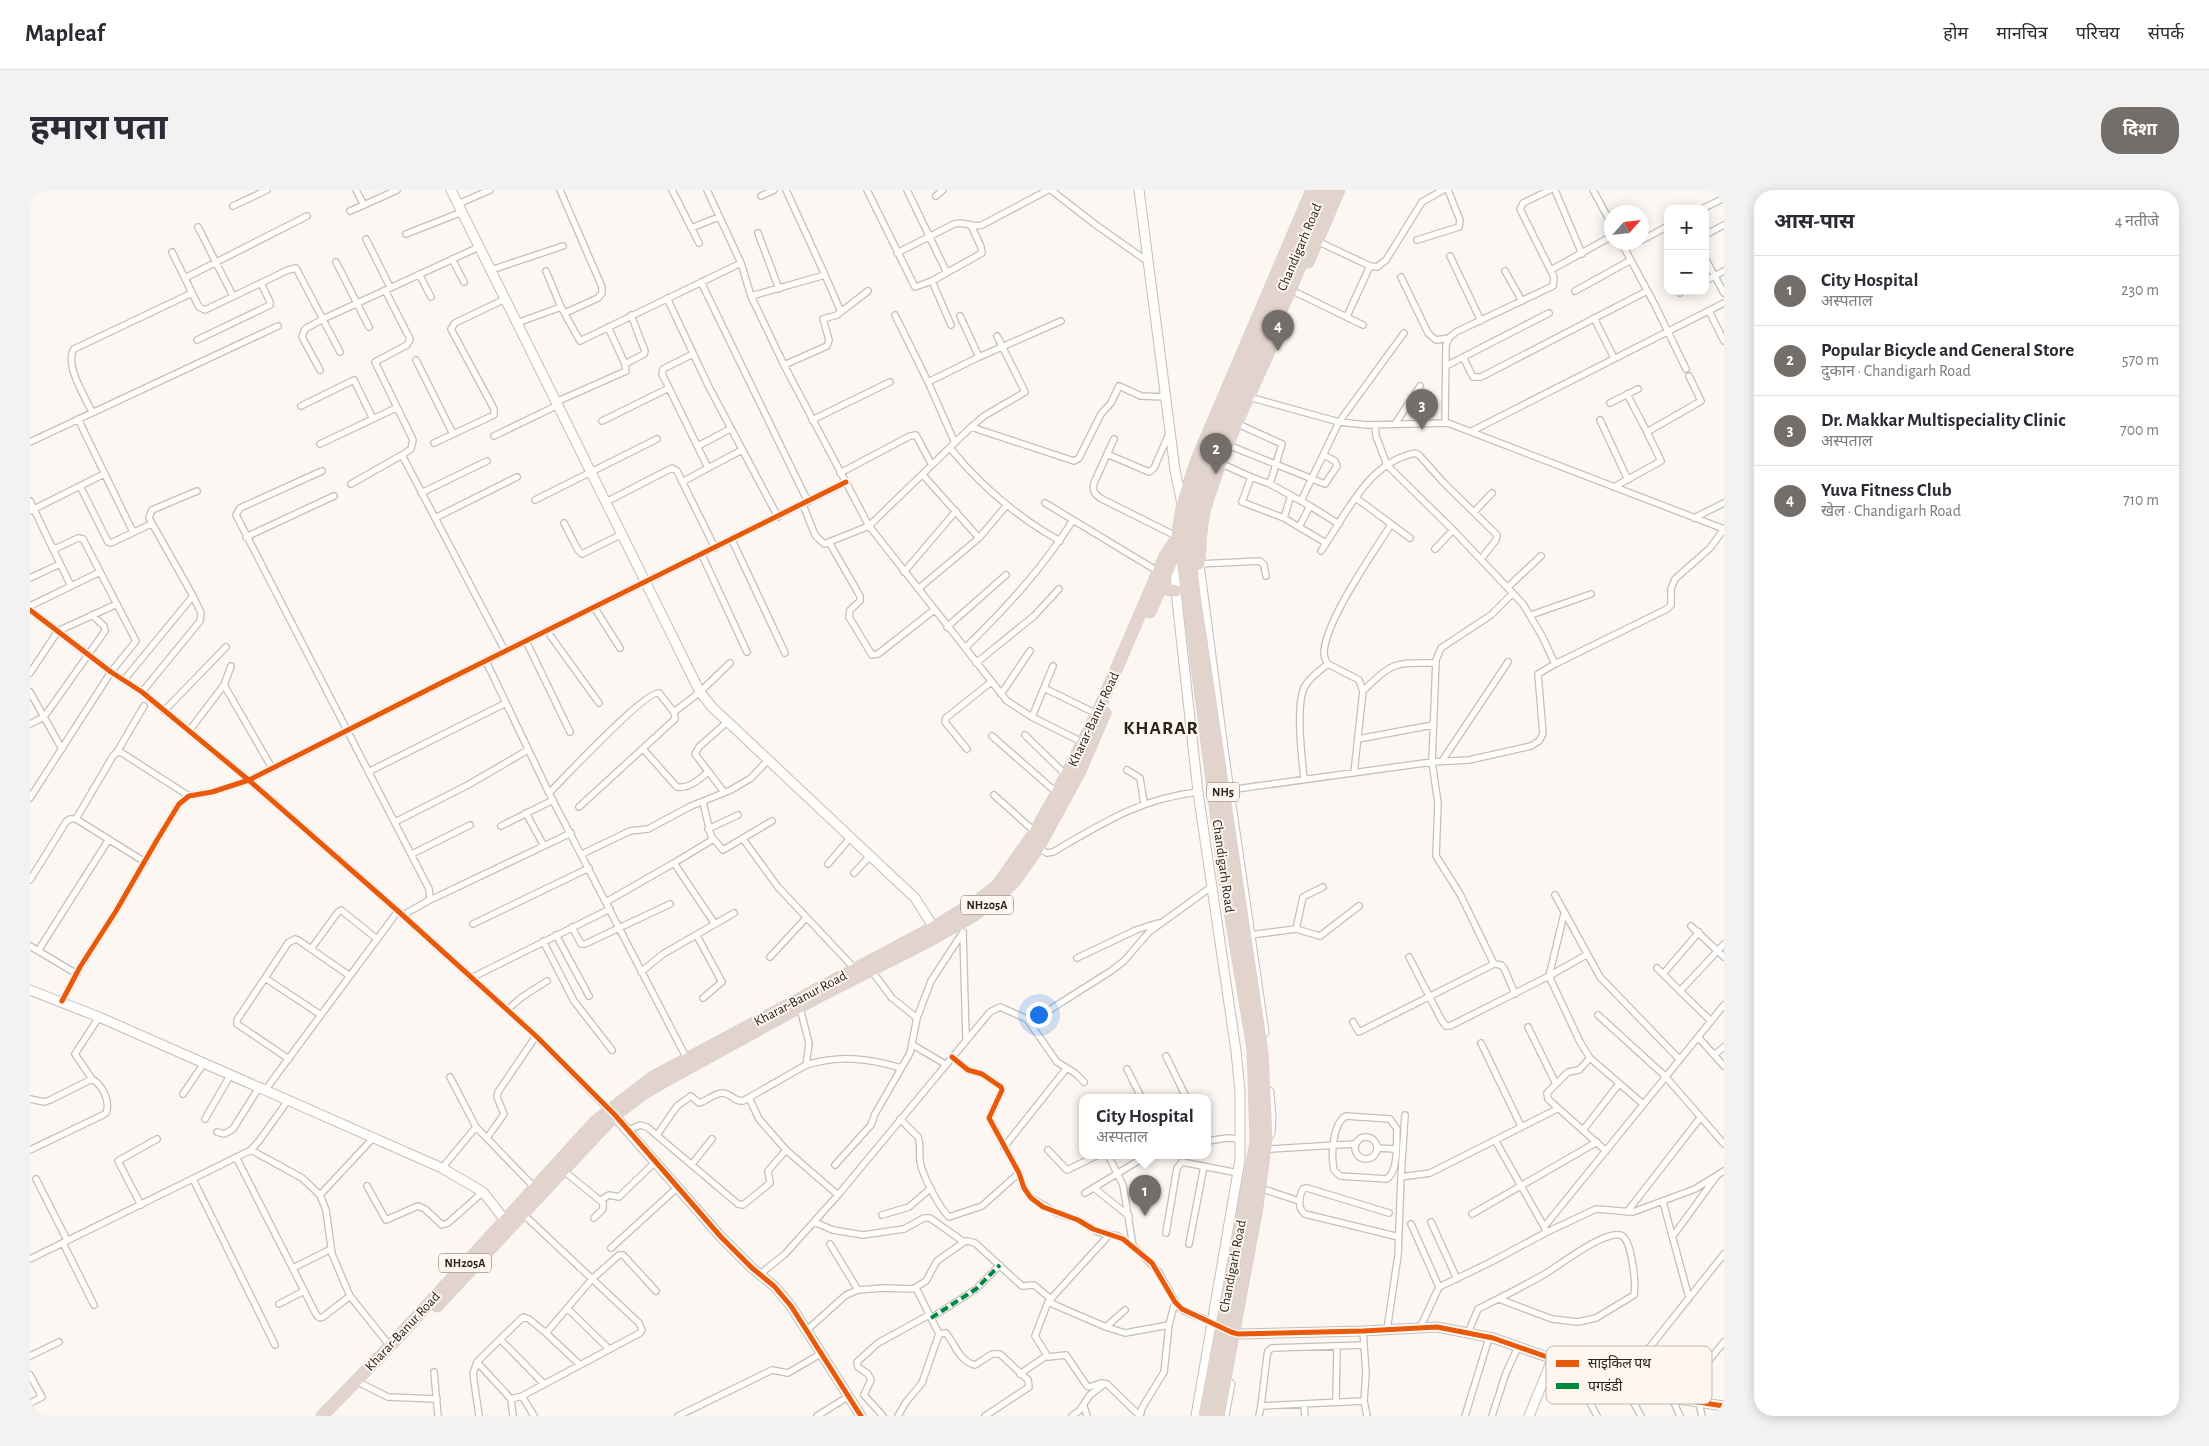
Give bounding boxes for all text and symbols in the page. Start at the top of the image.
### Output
text: Mapleaf [25,22,105,46]
text: होम [1943,25,1968,43]
text: मानचित्र [1996,25,2048,43]
text: परिचय [2076,25,2120,43]
text: संपर्क [2148,25,2184,43]
button: दिशा [2101,107,2179,154]
text: हमारा पता [30,111,167,146]
street label: Chandigarh Road [1275,202,1325,293]
north arrow [1604,205,1649,250]
map controls [1664,205,1709,295]
button: + [1664,205,1709,250]
text: आस-पास [1774,211,1855,232]
text: 4 नतीजे [2115,213,2159,229]
button: − [1664,250,1709,295]
text: City Hospital [1821,271,1918,290]
text: 1 [1787,282,1793,298]
text: 230 m [2121,282,2159,298]
text: अस्पताल [1821,293,1873,309]
pin: 4 [1262,310,1294,351]
text: Popular Bicycle and General Store [1821,341,2074,360]
text: 2 [1786,352,1794,368]
text: 570 m [2122,352,2159,368]
text: दुकान · Chandigarh Road [1821,363,1971,379]
pin: 3 [1406,389,1438,430]
text: Dr. Makkar Multispeciality Clinic [1821,411,2066,430]
text: 3 [1787,422,1793,438]
text: 700 m [2120,422,2159,438]
pin: 2 [1200,433,1232,474]
text: अस्पताल [1821,433,1873,449]
text: Yuva Fitness Club [1821,481,1952,500]
text: 4 [1786,492,1794,508]
text: 710 m [2123,492,2159,508]
text: खेल · Chandigarh Road [1821,503,1961,519]
street label: Kharar-Banur Road [1066,670,1122,769]
district label: KHARAR [1123,719,1199,738]
road number: NH5 [1207,782,1239,802]
street label: Chandigarh Road [1210,819,1236,914]
road number: NH205A [961,896,1013,914]
street label: Kharar-Banur Road [752,969,849,1029]
your location [1026,1002,1052,1028]
popup [1079,1094,1211,1159]
text: City Hospital [1096,1107,1194,1126]
text: अस्पताल [1096,1129,1148,1145]
pin: 1 [1129,1175,1161,1216]
street label: Chandigarh Road [1217,1219,1249,1314]
road number: NH205A [439,1254,491,1272]
street label: Kharar-Banur Road [363,1289,443,1374]
legend [1546,1346,1712,1404]
text: साइकिल पथ [1588,1355,1652,1371]
text: पगडंडी [1588,1378,1623,1394]

